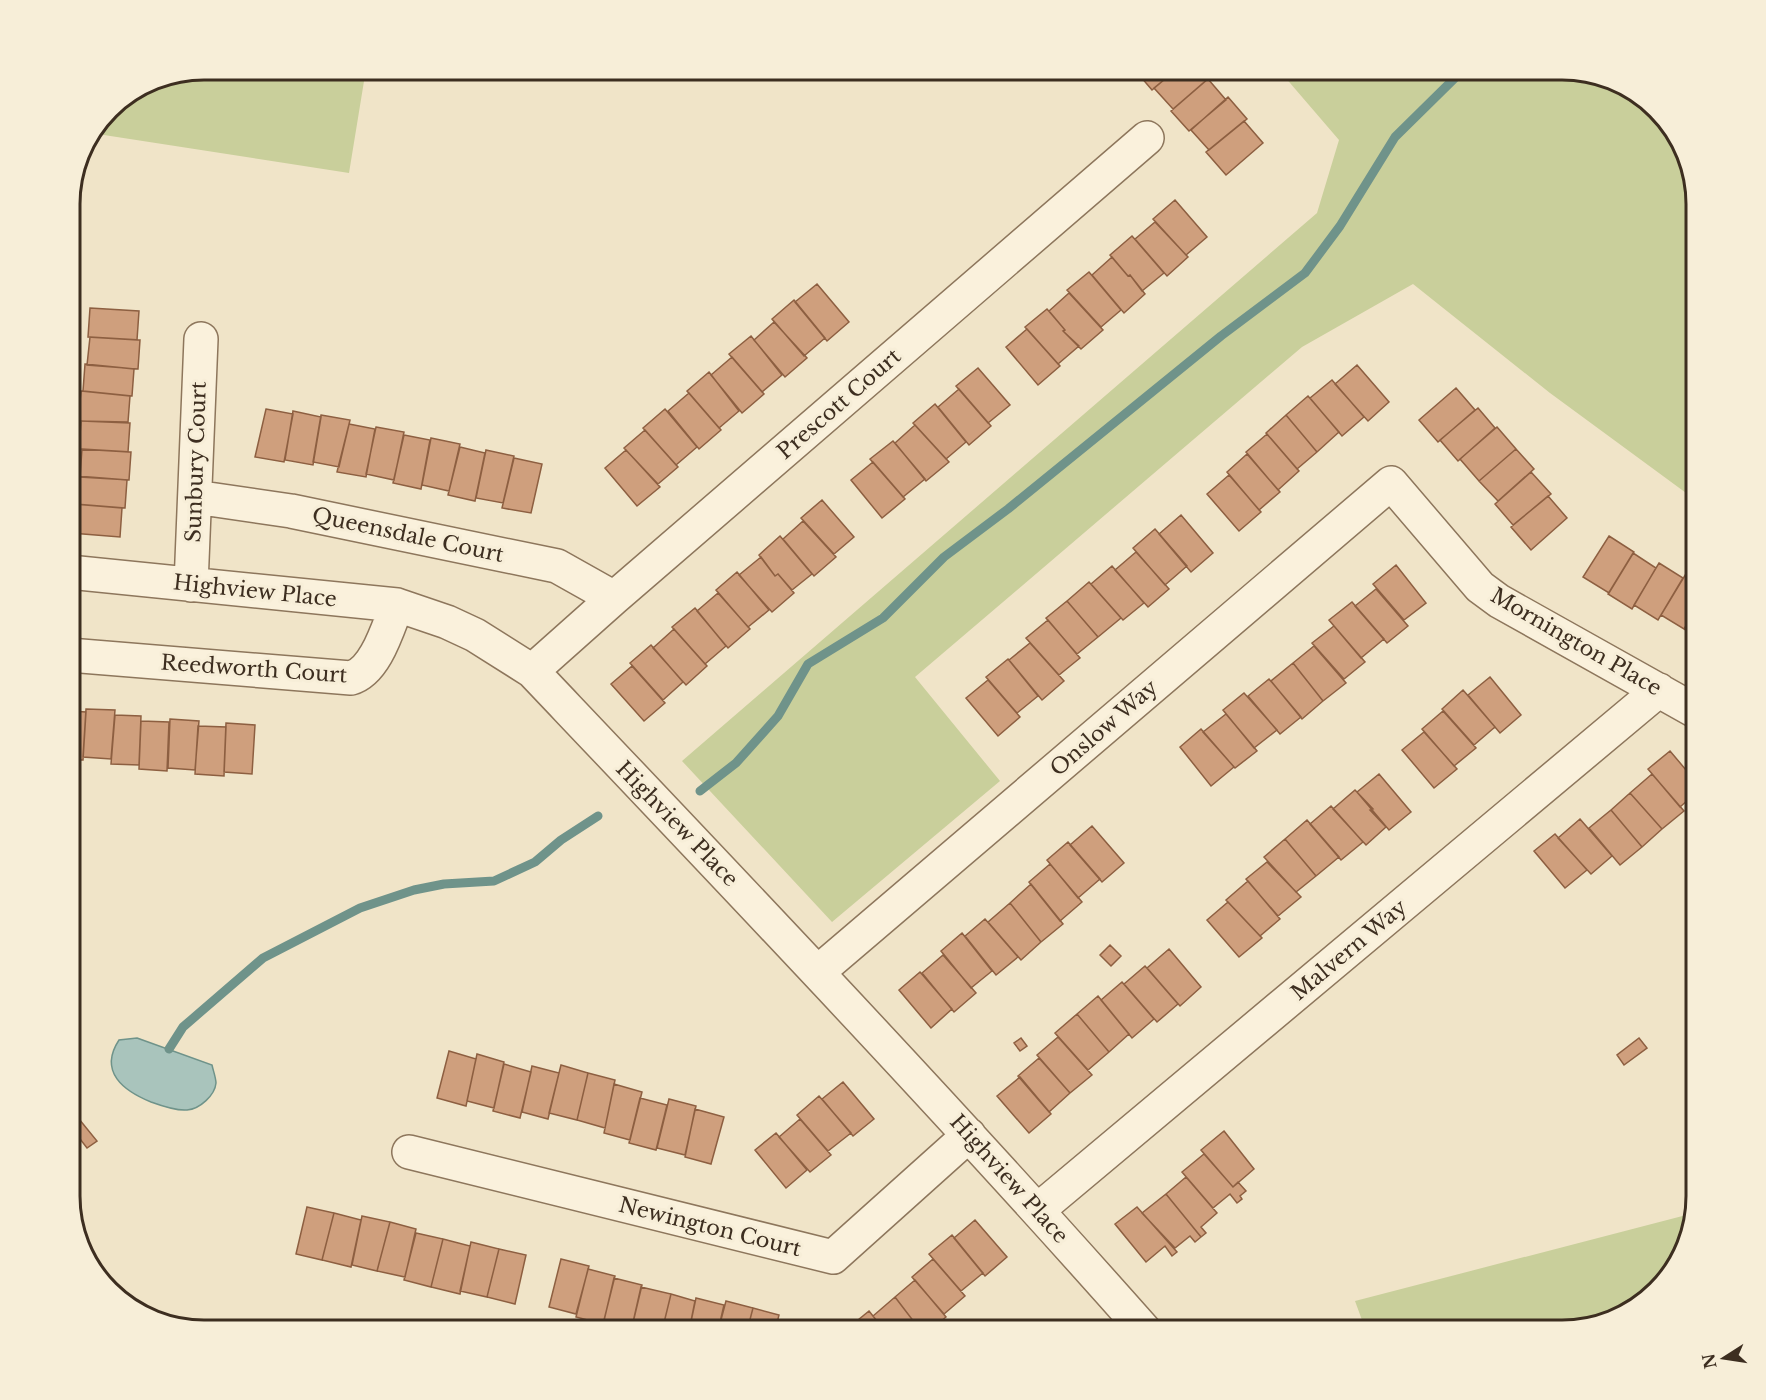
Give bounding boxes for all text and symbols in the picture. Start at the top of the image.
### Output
street label: Prescott Court [772,343,906,465]
street label: Sunbury Court [180,381,212,543]
street label: Queensdale Court [310,502,506,568]
street label: Highview Place [172,569,338,613]
street label: Mornington Place [1486,582,1666,702]
street label: Reedworth Court [160,650,348,688]
street label: Onslow Way [1045,674,1164,782]
street label: Highview Place [611,756,743,892]
street label: Malvern Way [1286,894,1412,1006]
street label: Highview Place [944,1109,1074,1249]
street label: Newington Court [616,1192,804,1262]
north arrow [1694,1328,1754,1388]
text: N [1698,1352,1721,1371]

